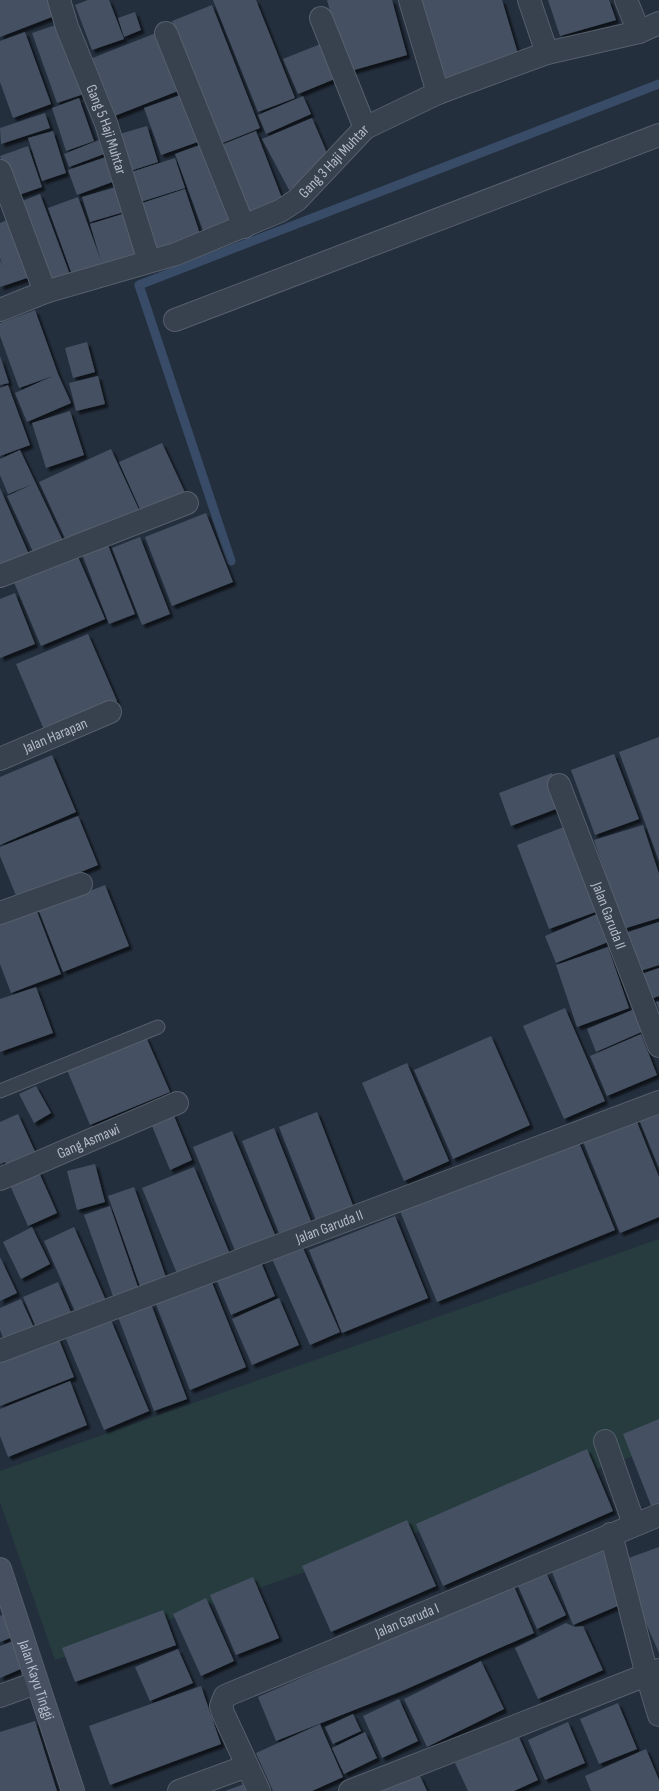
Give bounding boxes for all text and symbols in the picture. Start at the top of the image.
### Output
street label: Gang 5 Haji Muhtar [81,82,131,177]
street label: Gang 3 Haji Muhtar [295,120,374,202]
street label: Jalan Harapan [19,714,90,758]
street label: Jalan Garuda II [587,879,630,952]
street label: Gang Asmawi [54,1120,123,1163]
street label: Jalan Garuda II [292,1206,366,1249]
street label: Jalan Garuda I [371,1599,442,1643]
street label: Jalan Kayu Tinggi [14,1637,58,1723]

